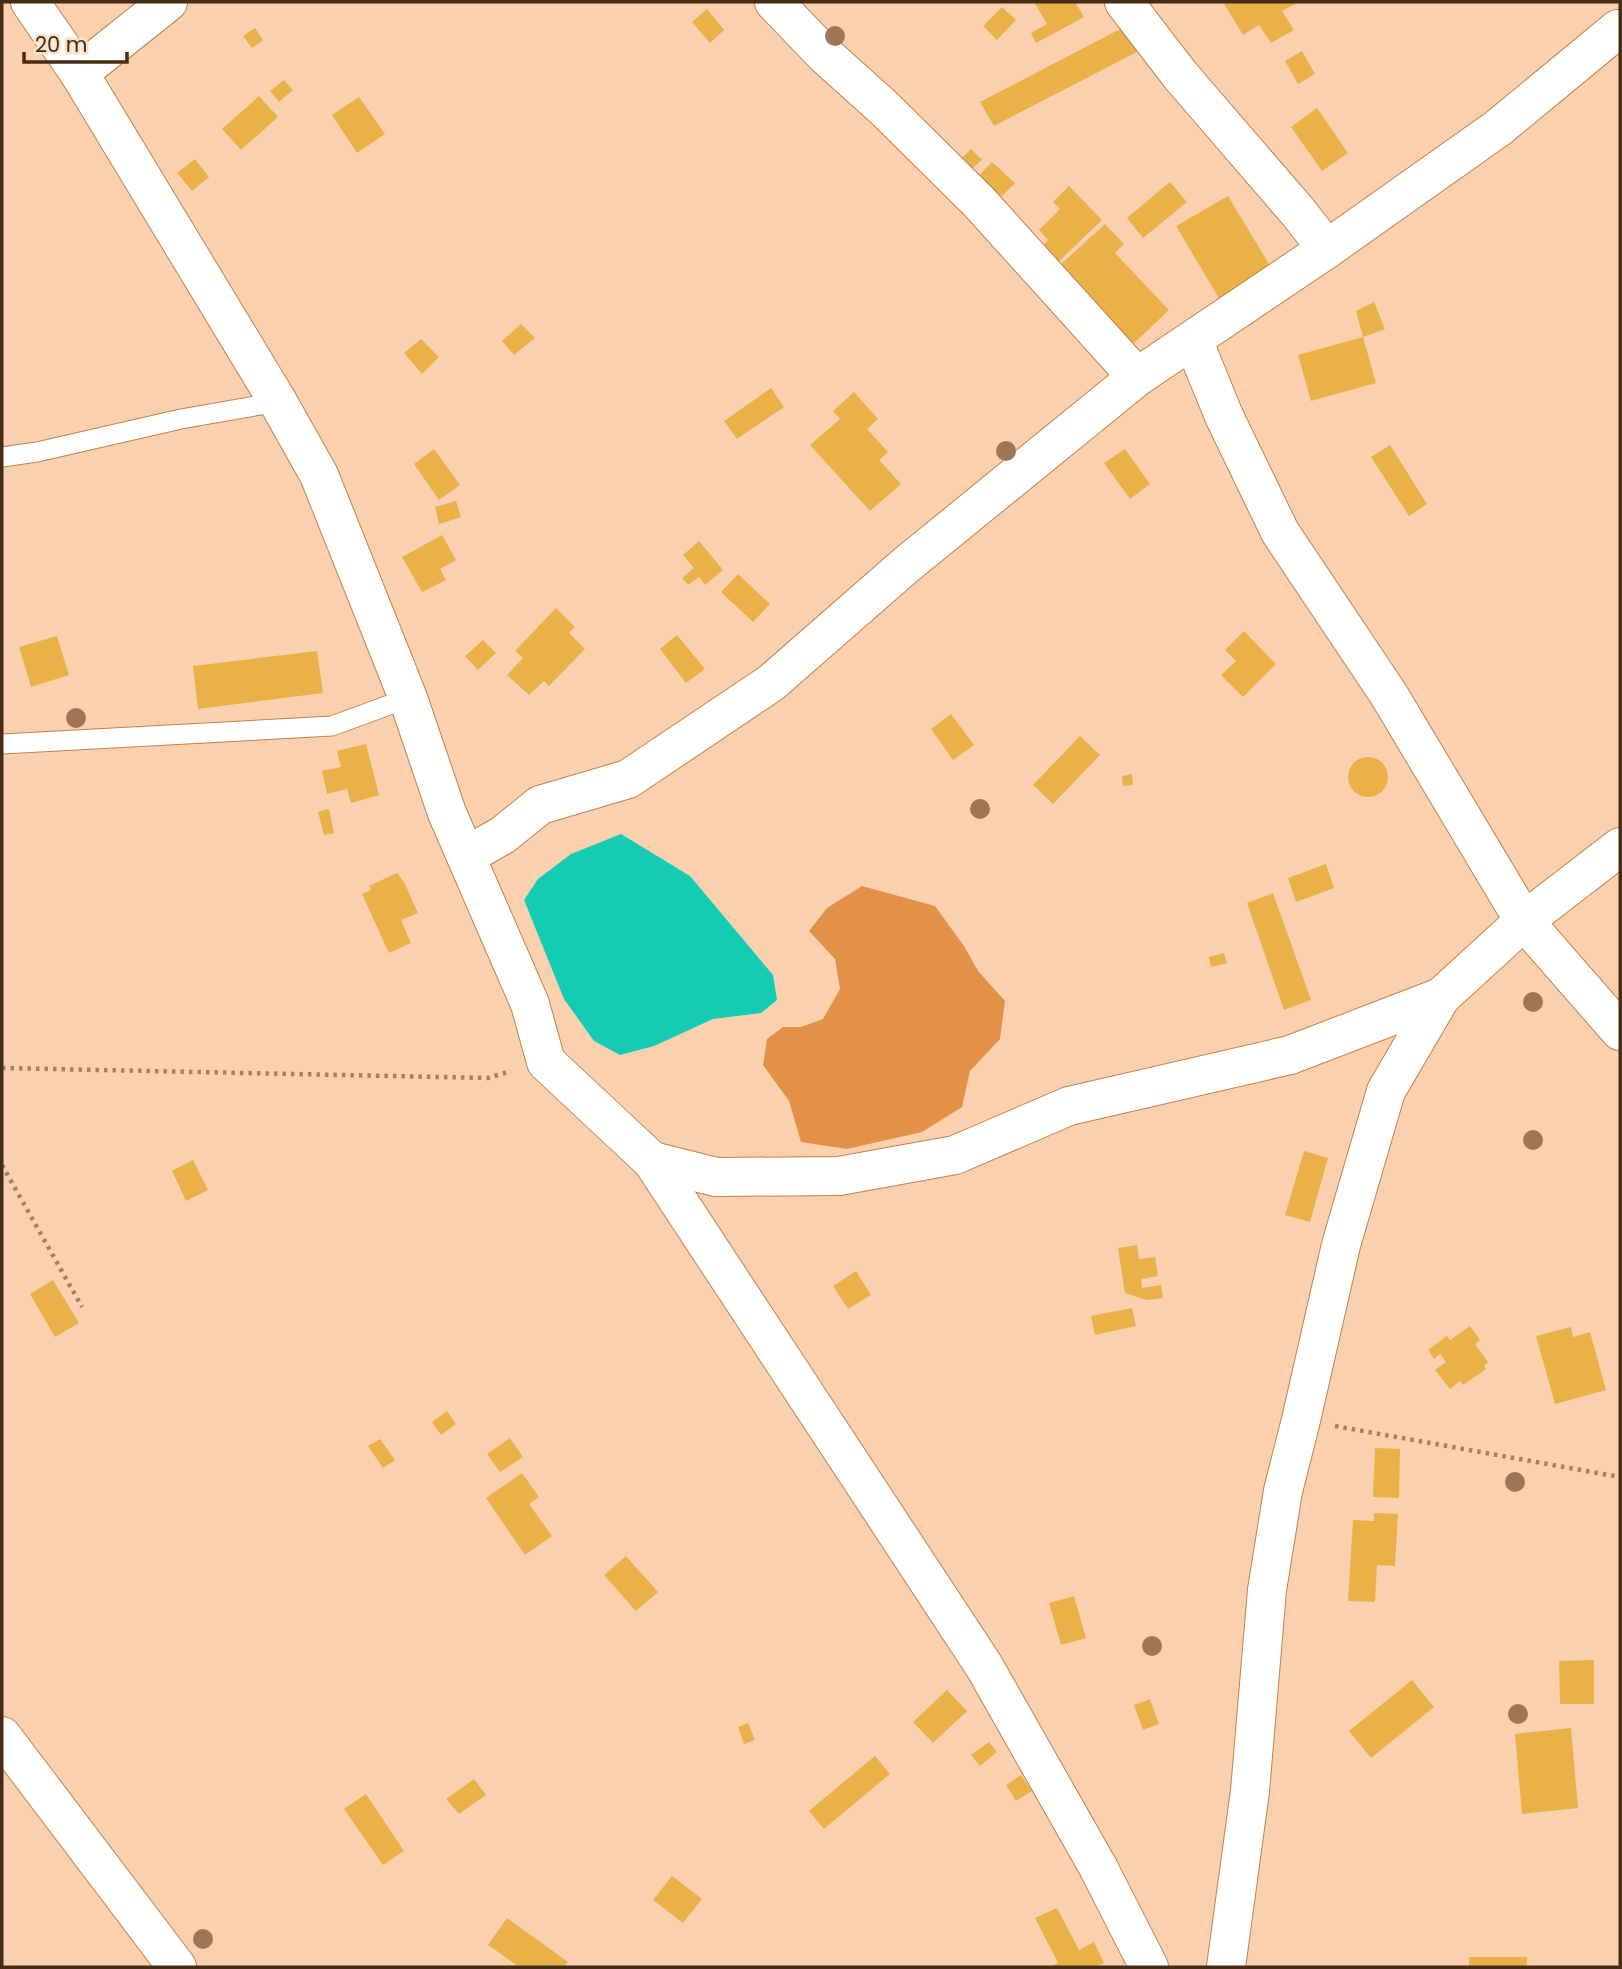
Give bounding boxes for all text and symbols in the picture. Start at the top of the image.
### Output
scale bar [24,21,128,65]
text: 20 m [35,30,88,59]

